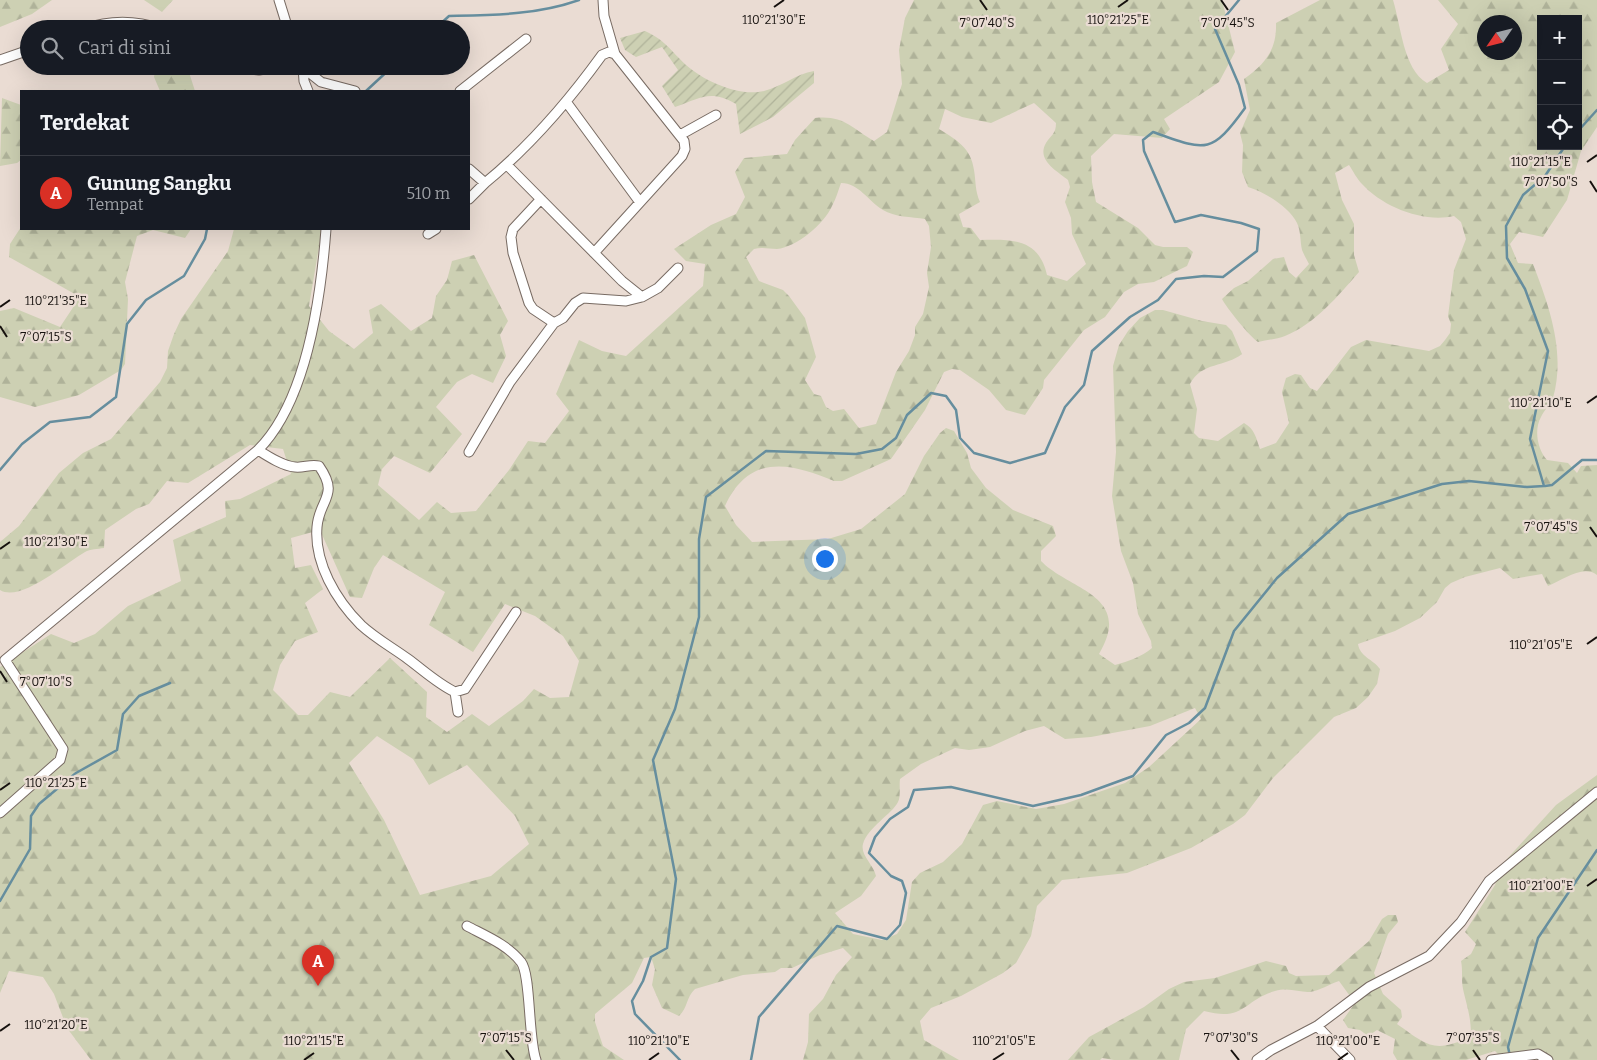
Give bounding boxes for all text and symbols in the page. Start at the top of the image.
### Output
text: 110°21'30"E [742,13,806,27]
text: 110°21'25"E [1087,13,1149,27]
north arrow [1477,15,1522,60]
map controls [1537,15,1582,150]
button: + [1537,15,1582,60]
text: 7°07'40"S [960,16,1014,30]
text: 7°07'45"S [1201,16,1255,30]
search box [20,20,470,75]
icon: search [38,34,66,62]
text: Cari di sini [78,36,171,59]
button: − [1537,60,1582,105]
button: locate [1537,105,1582,150]
text: Terdekat [40,110,129,136]
text: 110°21'15"E [1511,155,1571,169]
text: Gunung Sangku [87,172,231,195]
text: 7°07'50"S [1524,175,1578,189]
text: A [50,184,62,203]
text: 510 m [406,184,450,203]
text: Tempat [87,195,144,214]
text: 110°21'35"E [25,294,87,308]
text: 7°07'15"S [20,330,72,344]
text: 110°21'10"E [1510,396,1572,410]
text: 7°07'45"S [1524,520,1578,534]
text: 110°21'30"E [24,535,88,549]
your location [812,546,838,572]
text: 110°21'05"E [1510,638,1572,652]
text: 7°07'10"S [20,675,72,689]
text: 110°21'25"E [25,776,87,790]
text: 110°21'00"E [1509,879,1573,893]
pin: A [302,945,334,986]
text: 110°21'20"E [24,1018,88,1032]
text: 7°07'15"S [480,1031,532,1045]
text: 7°07'30"S [1204,1031,1258,1045]
text: 7°07'35"S [1446,1031,1500,1045]
text: 110°21'15"E [284,1034,344,1048]
text: 110°21'10"E [628,1034,690,1048]
text: 110°21'05"E [973,1034,1035,1048]
text: 110°21'00"E [1316,1034,1380,1048]

